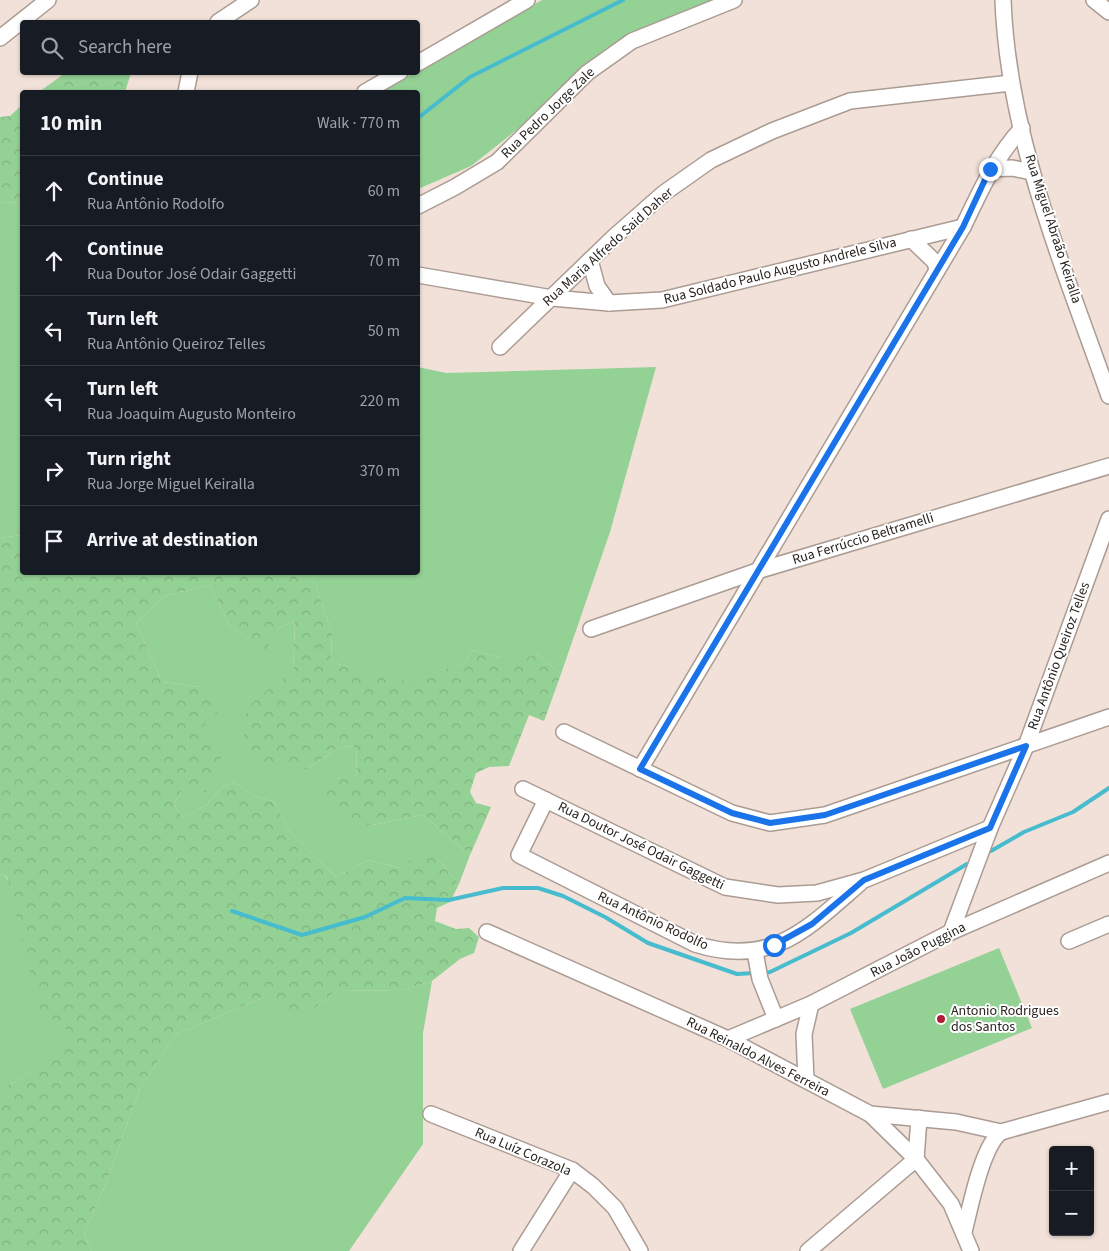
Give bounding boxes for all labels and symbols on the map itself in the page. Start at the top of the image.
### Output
street label: Rua Pedro Jorge Zale [497,63,599,163]
street label: Rua Miguel Abraão Keiralla [1019,152,1087,306]
route end [979,158,1002,181]
street label: Rua Maria Alfredo Said Daher [538,183,678,311]
street label: Rua Soldado Paulo Augusto Andrele Silva [662,232,898,310]
street label: Rua Ferrúccio Beltramelli [790,508,936,570]
street label: Rua Antônio Queiroz Telles [1023,579,1095,733]
street label: Rua Doutor José Odair Gaggetti [554,797,728,895]
street label: Rua Antônio Rodolfo [594,887,712,955]
street label: Rua João Puggina [867,917,969,983]
route start [763,934,786,957]
place label: Antonio Rodrigues dos Santos [951,1001,1059,1037]
street label: Rua Reinaldo Alves Ferreira [683,1012,833,1102]
marker: Antonio Rodrigues dos Santos [935,1013,947,1025]
street label: Rua Luíz Corazola [472,1123,574,1181]

